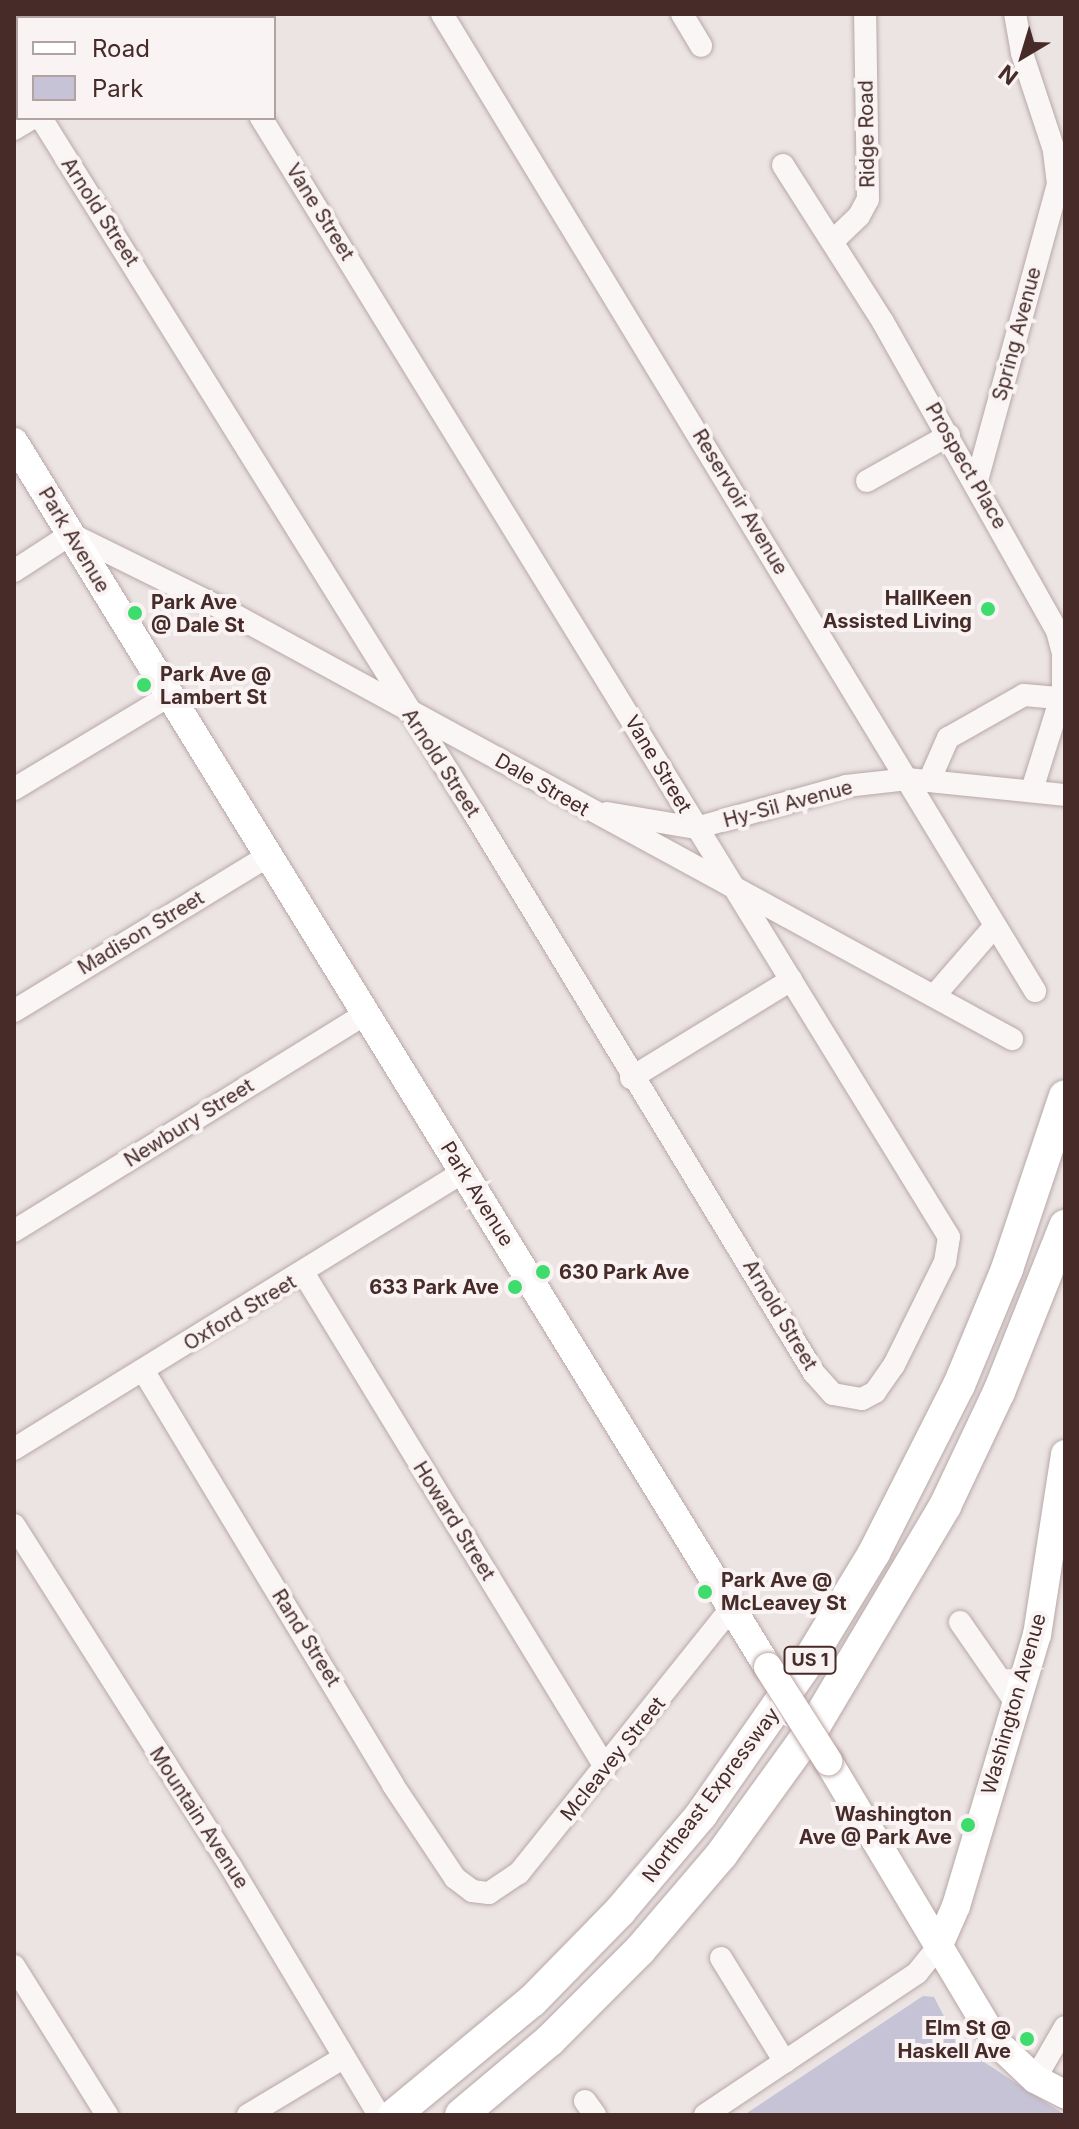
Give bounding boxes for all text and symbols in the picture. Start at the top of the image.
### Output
legend [16,16,276,120]
north arrow [983,16,1063,96]
text: Road [92,34,150,63]
text: N [994,60,1023,90]
text: Park [92,74,143,103]
street label: Ridge Road [854,80,880,188]
street label: Arnold Street [56,153,144,271]
street label: Vane Street [281,159,359,265]
street label: Spring Avenue [988,264,1046,404]
street label: Prospect Place [920,399,1012,533]
street label: Reservoir Avenue [687,425,793,579]
street label: Park Avenue [33,483,115,597]
place label: HallKeen Assisted Living [823,586,972,633]
place label: Park Ave @ Dale St [151,590,245,637]
marker: HallKeen Assisted Living [979,600,997,618]
marker: Park Ave @ Dale St [126,604,144,622]
place label: Park Ave @ Lambert St [160,662,271,709]
marker: Park Ave @ Lambert St [135,676,153,694]
street label: Arnold Street [397,704,485,822]
street label: Vane Street [620,711,696,817]
street label: Dale Street [491,749,593,821]
street label: Hy-Sil Avenue [721,775,855,833]
street label: Madison Street [74,886,208,980]
street label: Newbury Street [120,1074,258,1172]
street label: Park Avenue [435,1137,519,1251]
street label: Arnold Street [738,1255,822,1375]
place label: 630 Park Ave [559,1260,689,1284]
marker: 630 Park Ave [534,1263,552,1281]
street label: Oxford Street [179,1270,301,1356]
place label: 633 Park Ave [369,1275,499,1299]
marker: 633 Park Ave [506,1278,524,1296]
street label: Howard Street [408,1457,500,1585]
place label: Park Ave @ McLeavey St [721,1568,846,1615]
marker: Park Ave @ McLeavey St [696,1583,714,1601]
street label: Rand Street [267,1585,345,1691]
street label: Washington Avenue [977,1611,1051,1797]
road number: US 1 [782,1646,838,1674]
street label: Mcleavey Street [556,1692,670,1826]
street label: Northeast Expressway [637,1703,785,1887]
street label: Mountain Avenue [144,1743,254,1893]
place label: Washington Ave @ Park Ave [799,1802,952,1849]
marker: Washington Ave @ Park Ave [959,1816,977,1834]
place label: Elm St @ Haskell Ave [897,2016,1011,2063]
marker: Elm St @ Haskell Ave [1018,2030,1036,2048]

